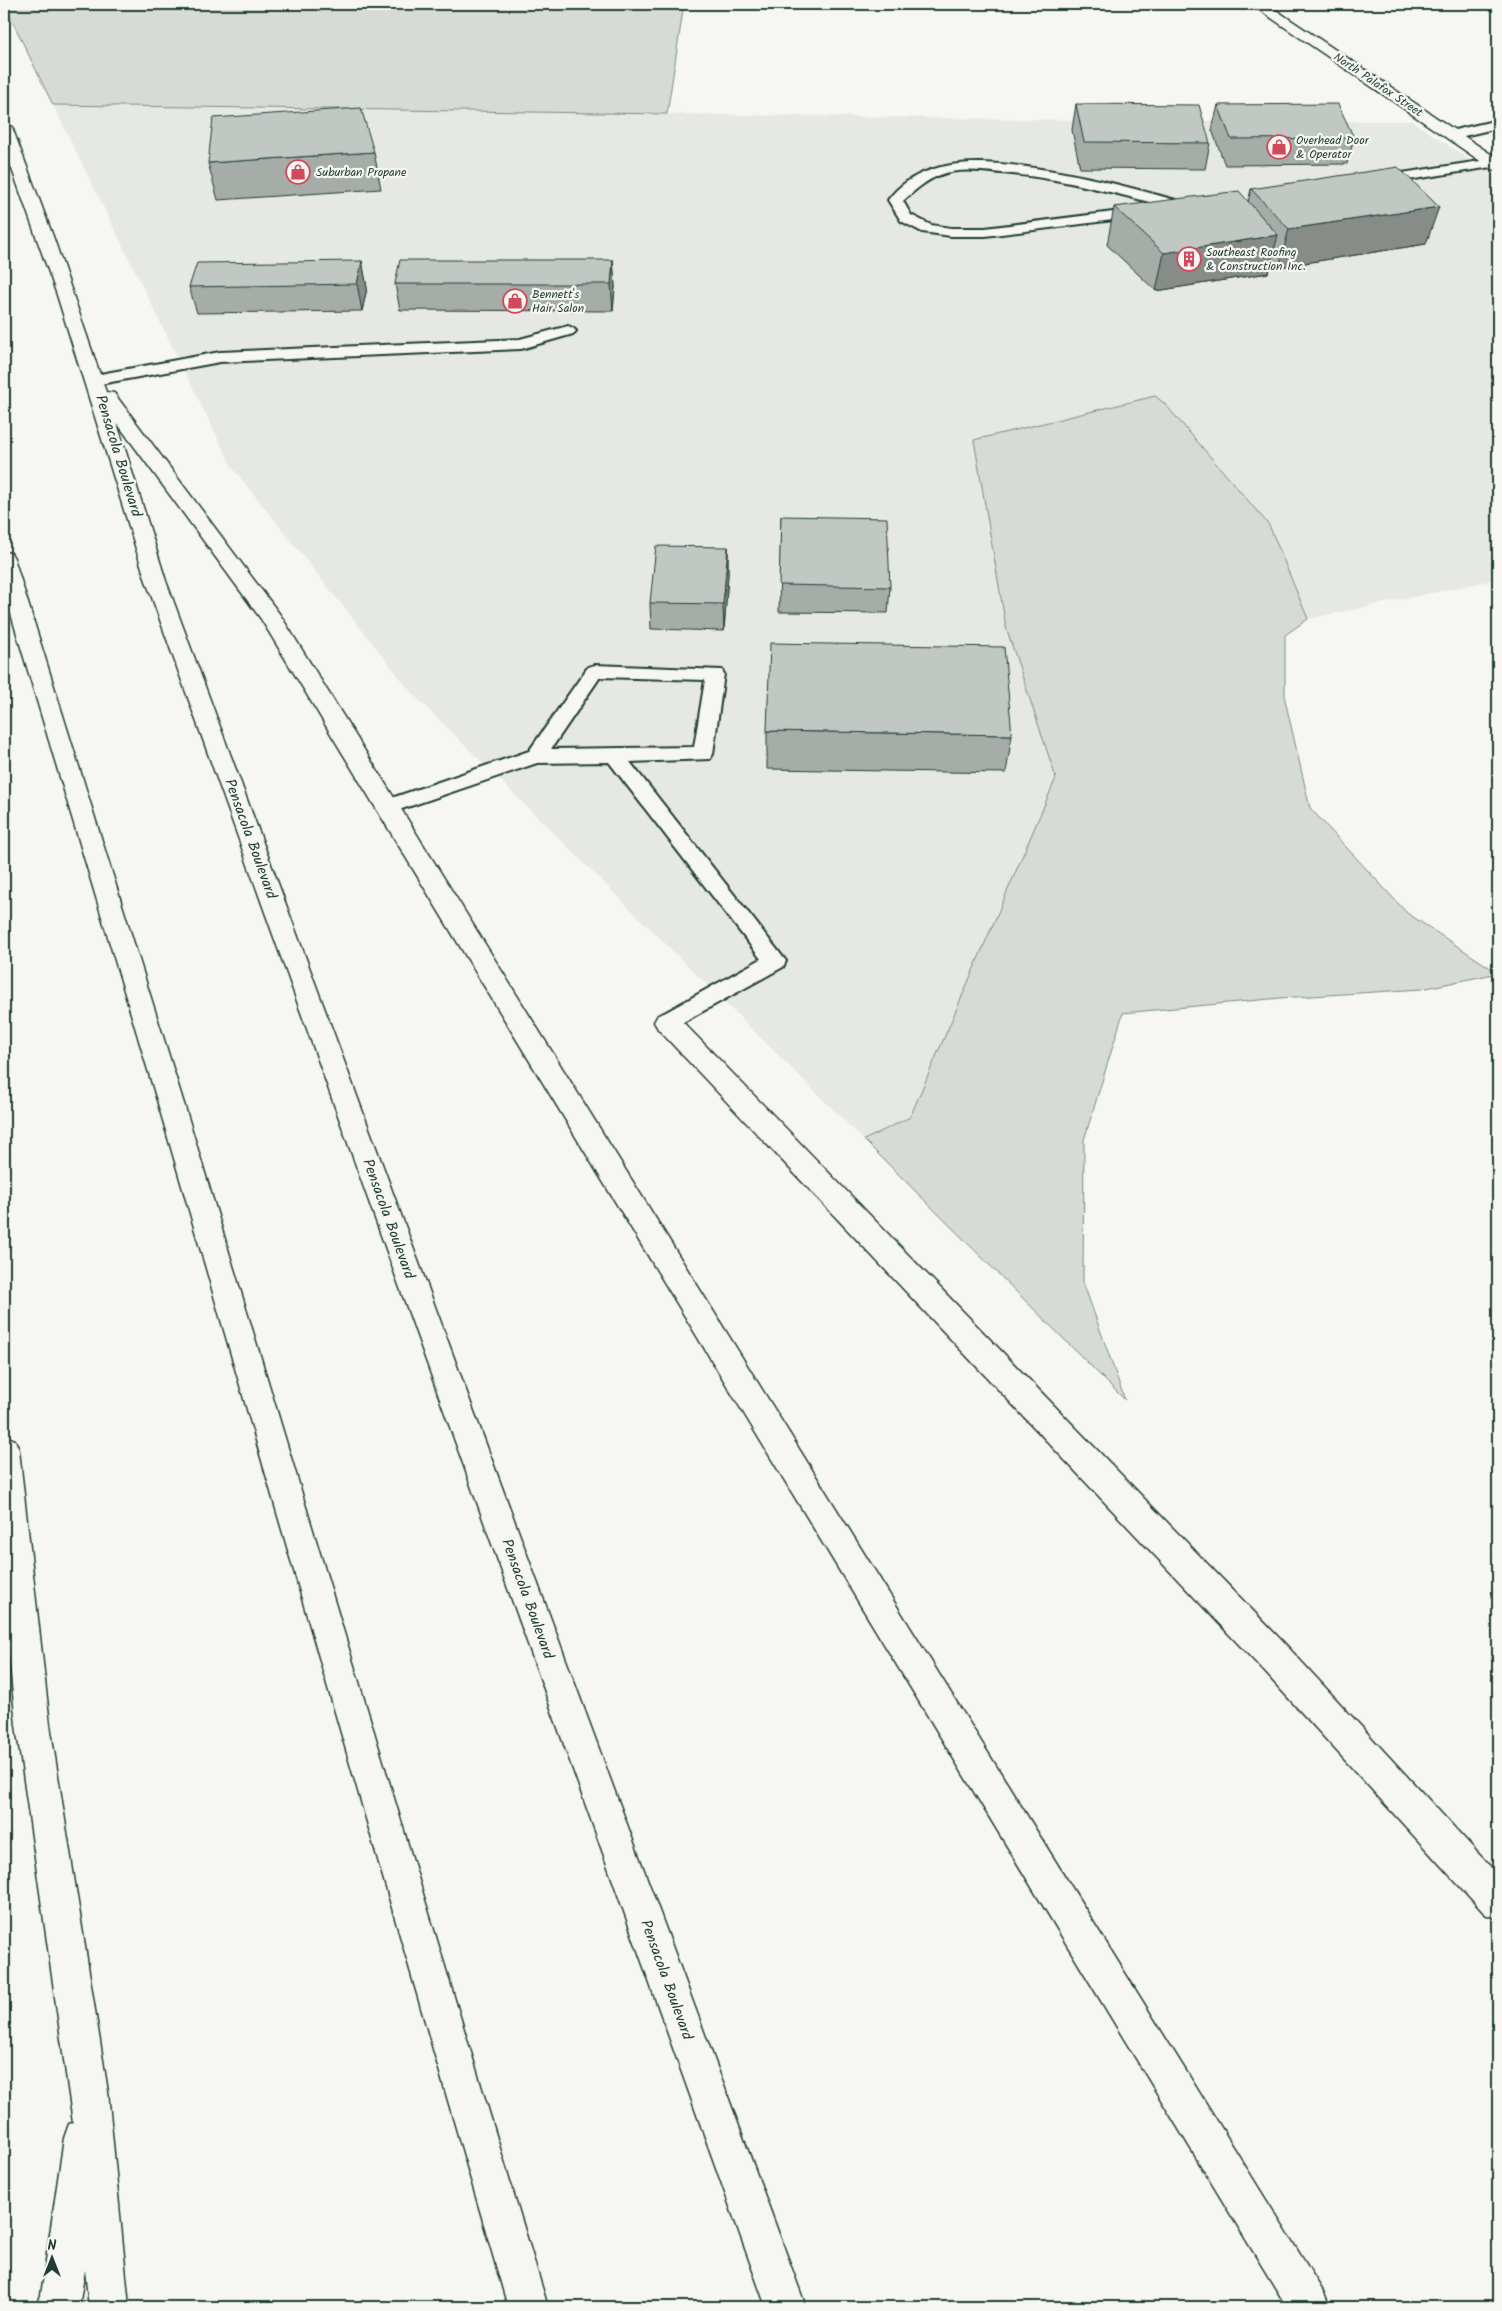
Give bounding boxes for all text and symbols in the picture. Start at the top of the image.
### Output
street label: North Palafox Street [1329,48,1427,122]
place label: Overhead Door & Operator [1296,131,1370,164]
shop icon: Overhead Door & Operator [1266,134,1292,160]
shop icon: Suburban Propane [285,159,311,185]
place label: Suburban Propane [316,163,407,182]
place label: Southeast Roofing & Construction Inc. [1206,243,1306,276]
building icon: Southeast Roofing & Construction Inc. [1176,246,1202,272]
place label: Bennett's Hair Salon [532,285,584,318]
shop icon: Bennett's Hair Salon [502,288,528,314]
street label: Pensacola Boulevard [88,392,148,520]
street label: Pensacola Boulevard [217,776,283,903]
street label: Pensacola Boulevard [355,1156,421,1283]
street label: Pensacola Boulevard [494,1536,560,1663]
street label: Pensacola Boulevard [633,1917,699,2044]
north arrow [28,2234,78,2284]
text: N [48,2235,57,2257]

